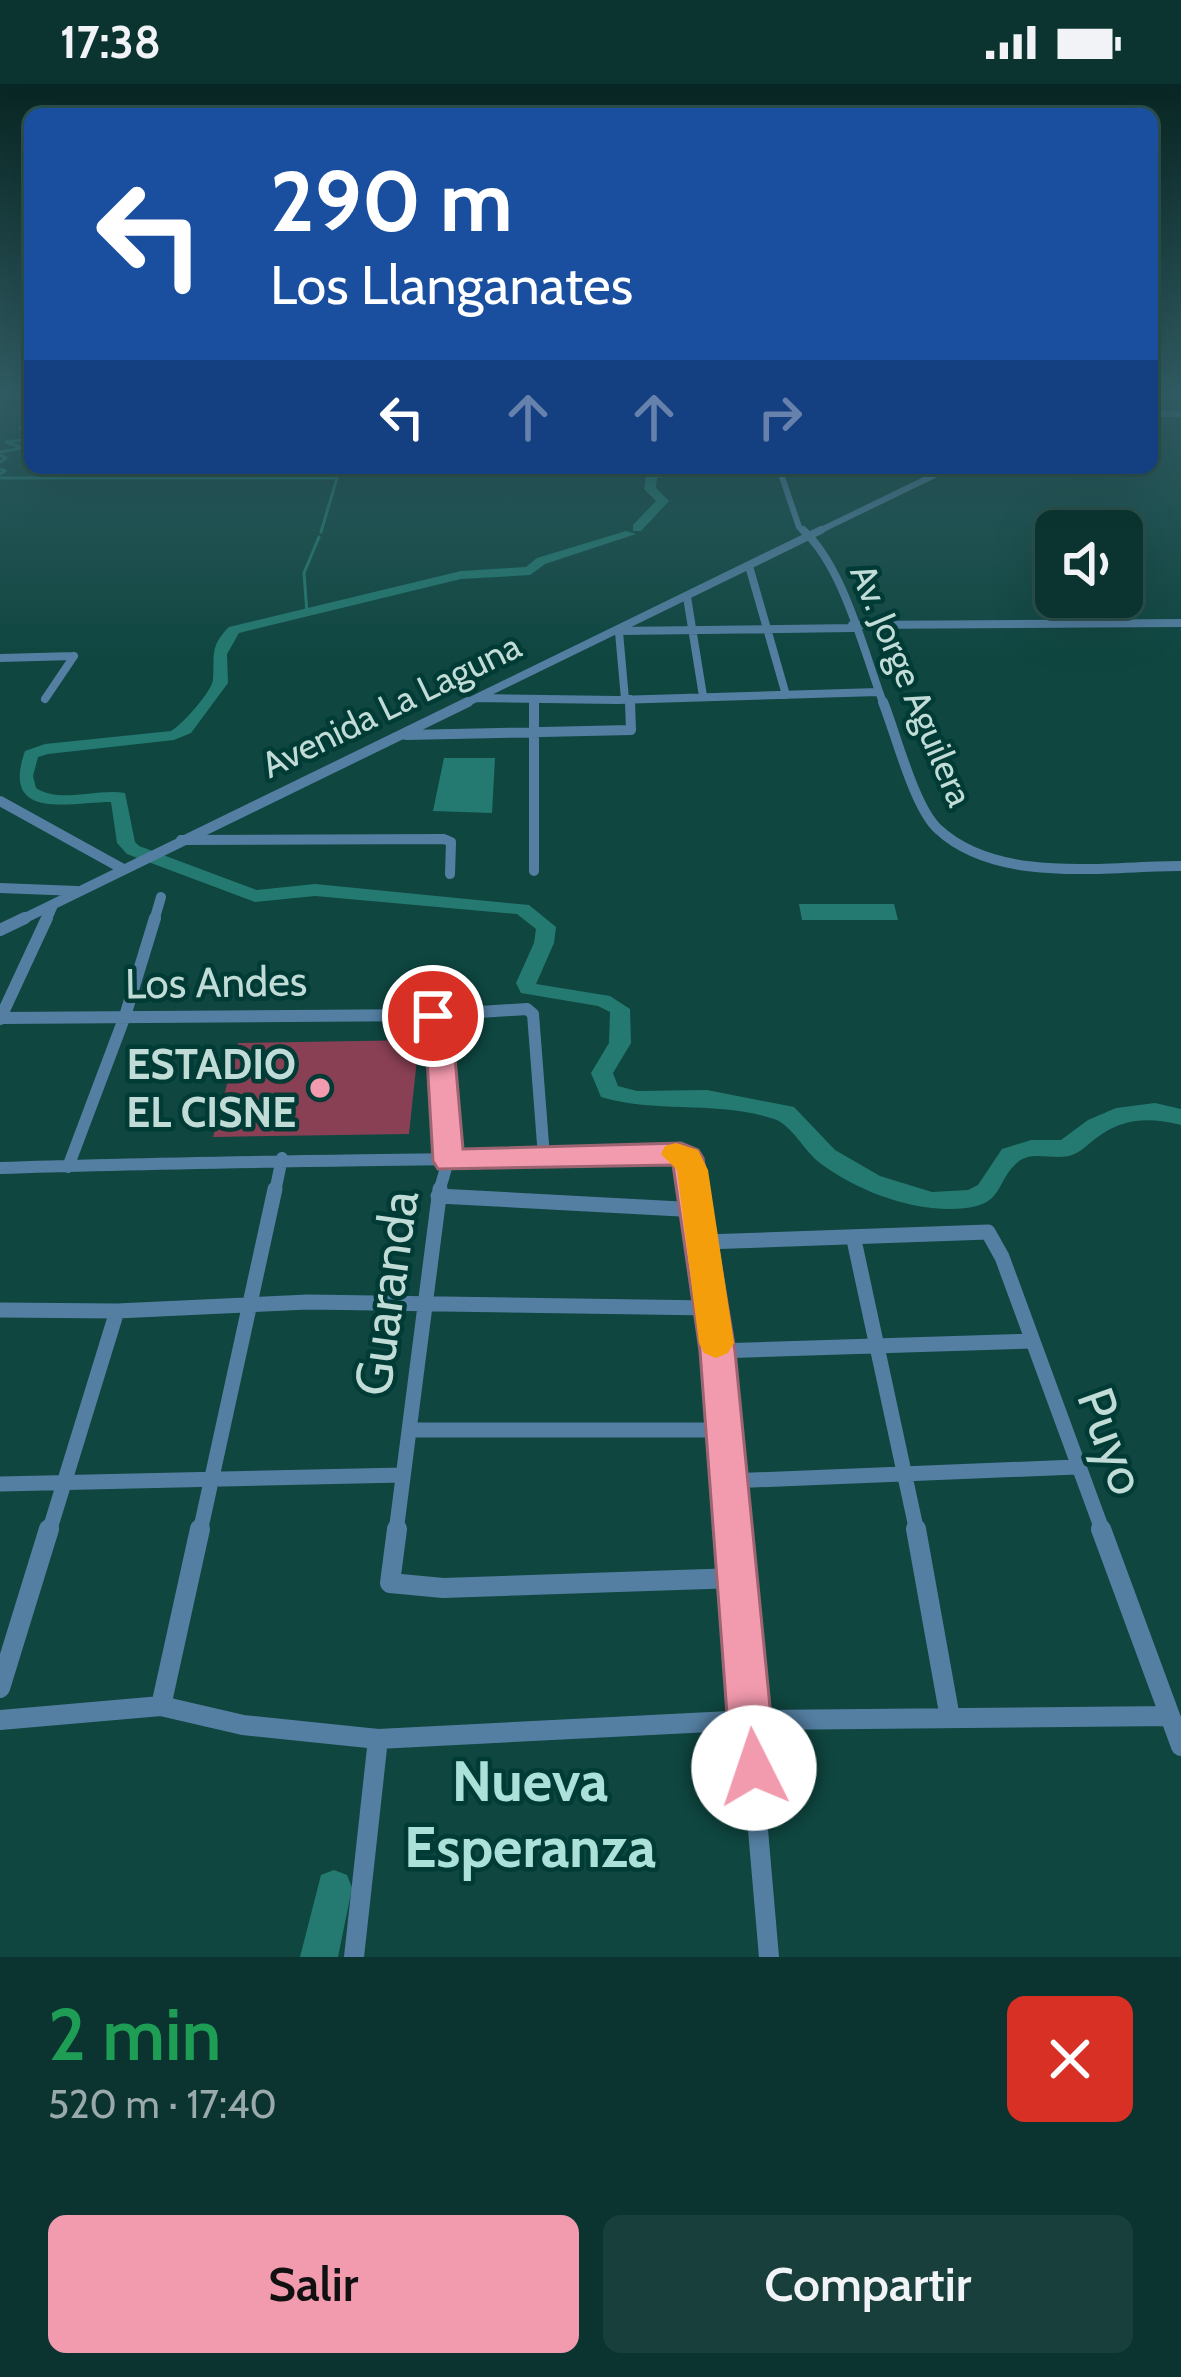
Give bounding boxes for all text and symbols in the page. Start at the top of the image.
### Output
text: 17:38 [60,15,161,69]
text: 290 m [270,150,513,252]
icon: left [72,156,228,312]
text: Los Llanganates [270,252,633,318]
icon: left [369,384,435,450]
icon: ahead [495,384,561,450]
icon: ahead [621,384,687,450]
icon: right [747,384,813,450]
map controls [1035,510,1143,618]
button: sound [1035,510,1143,618]
street label: Av. Jorge Aguilera [841,557,983,813]
street label: Avenida La Laguna [254,623,528,787]
street label: Los Andes [124,954,308,1010]
pin [382,965,484,1067]
icon: arrive [400,983,466,1049]
place label: ESTADIO EL CISNE [126,1038,296,1138]
marker: ESTADIO EL CISNE [307,1075,333,1101]
street label: Guaranda [341,1186,431,1400]
street label: Puyo [1064,1379,1160,1503]
position arrow [691,1705,817,1831]
district label: Nueva Esperanza [404,1746,656,1881]
text: 2 min [48,1991,221,2078]
button: close [1007,1996,1133,2122]
text: 520 m · 17:40 [48,2080,277,2128]
button: Salir [48,2215,579,2353]
button: Compartir [603,2215,1133,2353]

